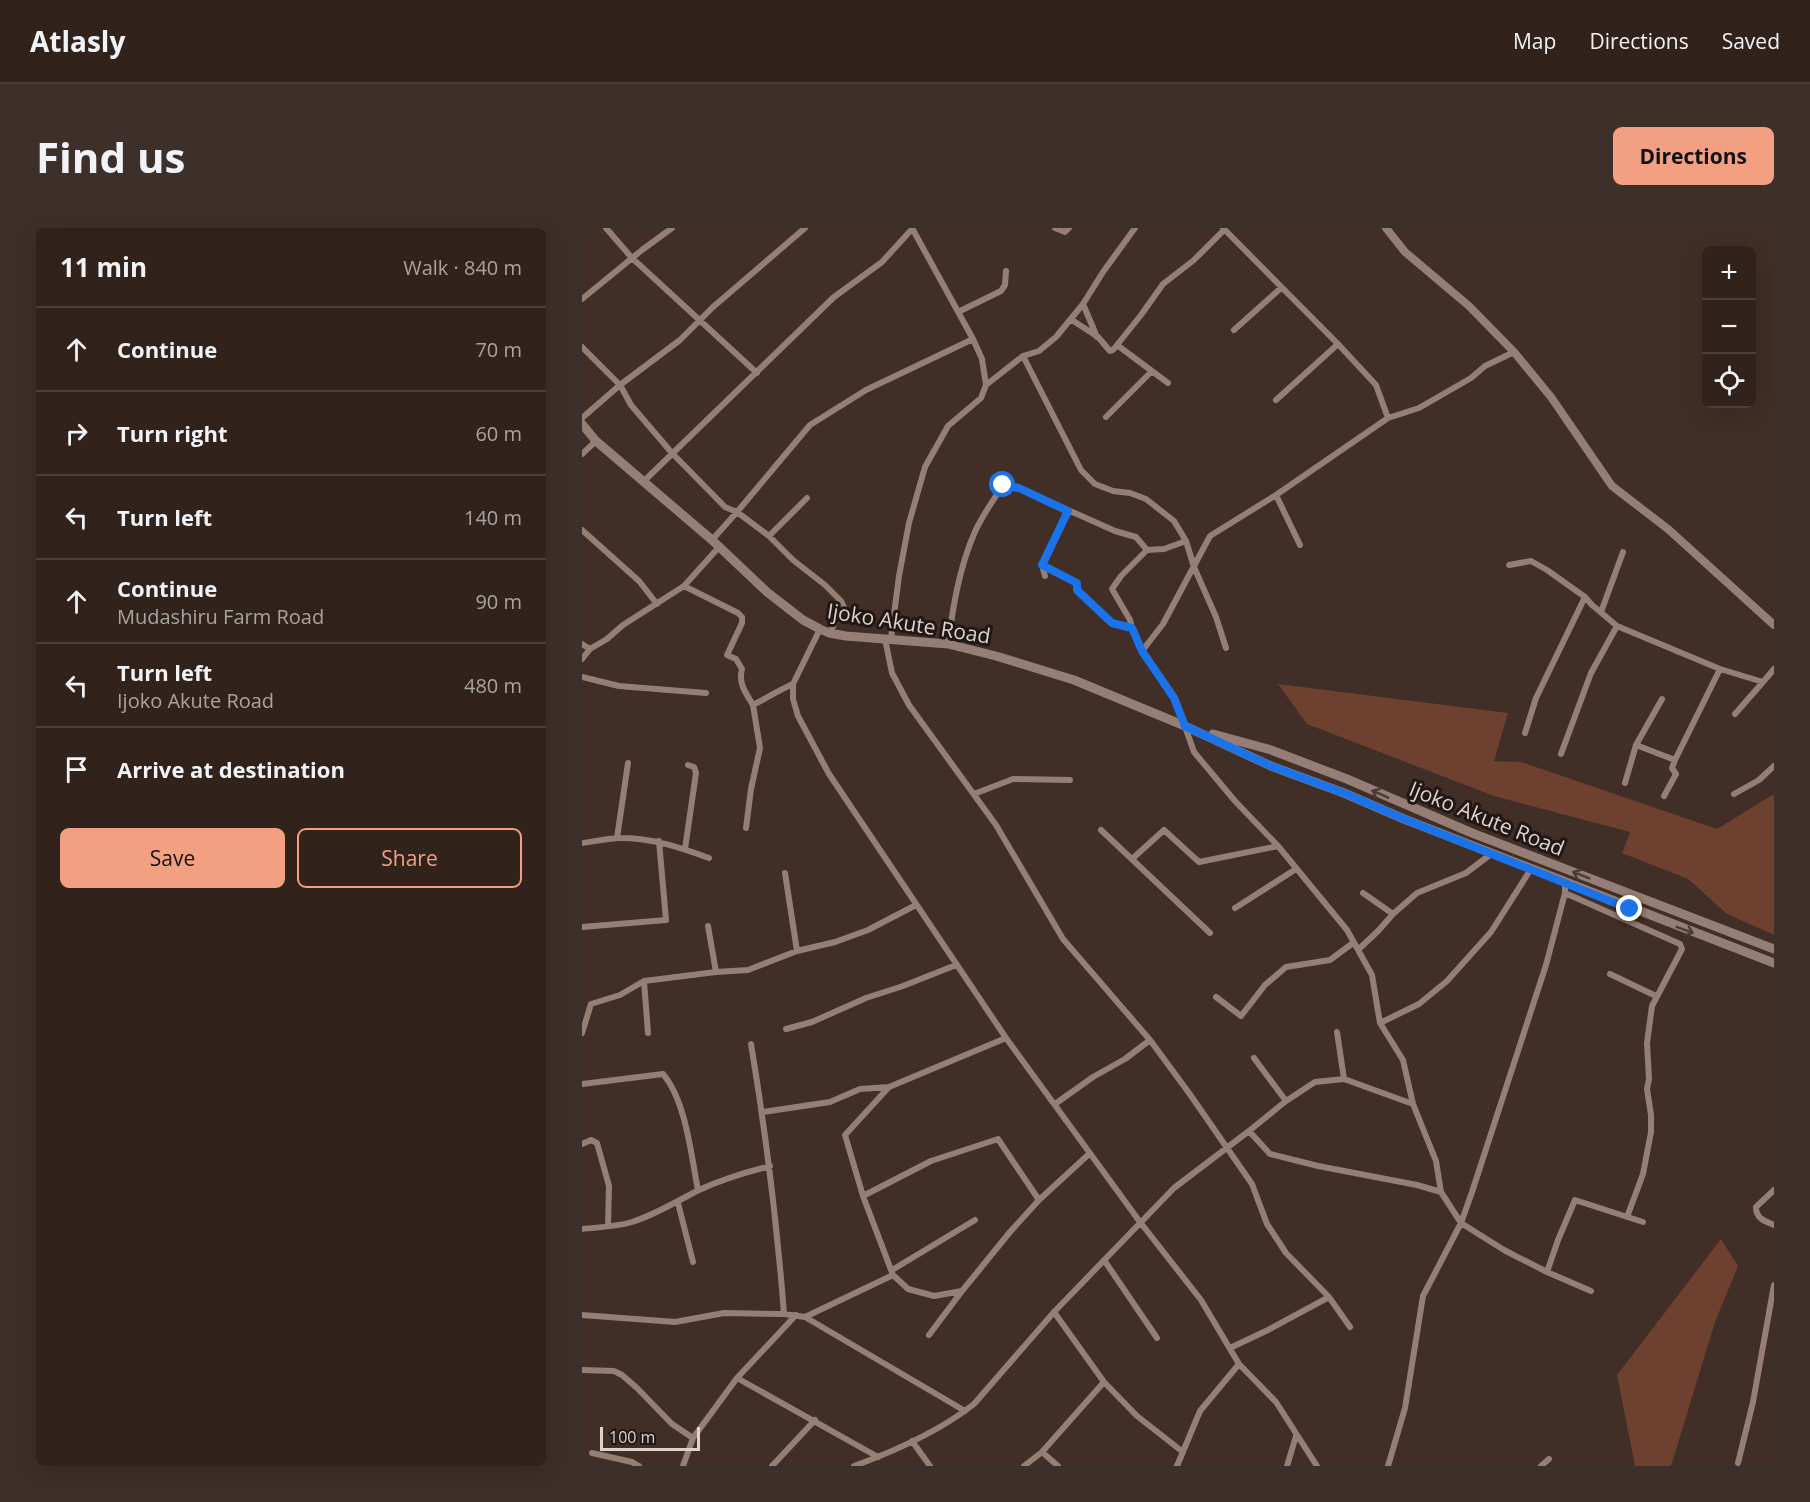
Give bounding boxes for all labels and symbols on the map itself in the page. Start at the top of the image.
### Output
route start [989,471,1015,497]
street label: Ijoko Akute Road [825,596,993,650]
street label: Ijoko Akute Road [1405,774,1569,862]
one-way arrow [1372,788,1390,799]
one-way arrow [1572,868,1590,879]
route end [1616,895,1642,921]
one-way arrow [1675,925,1694,936]
scale bar [600,1424,700,1452]

